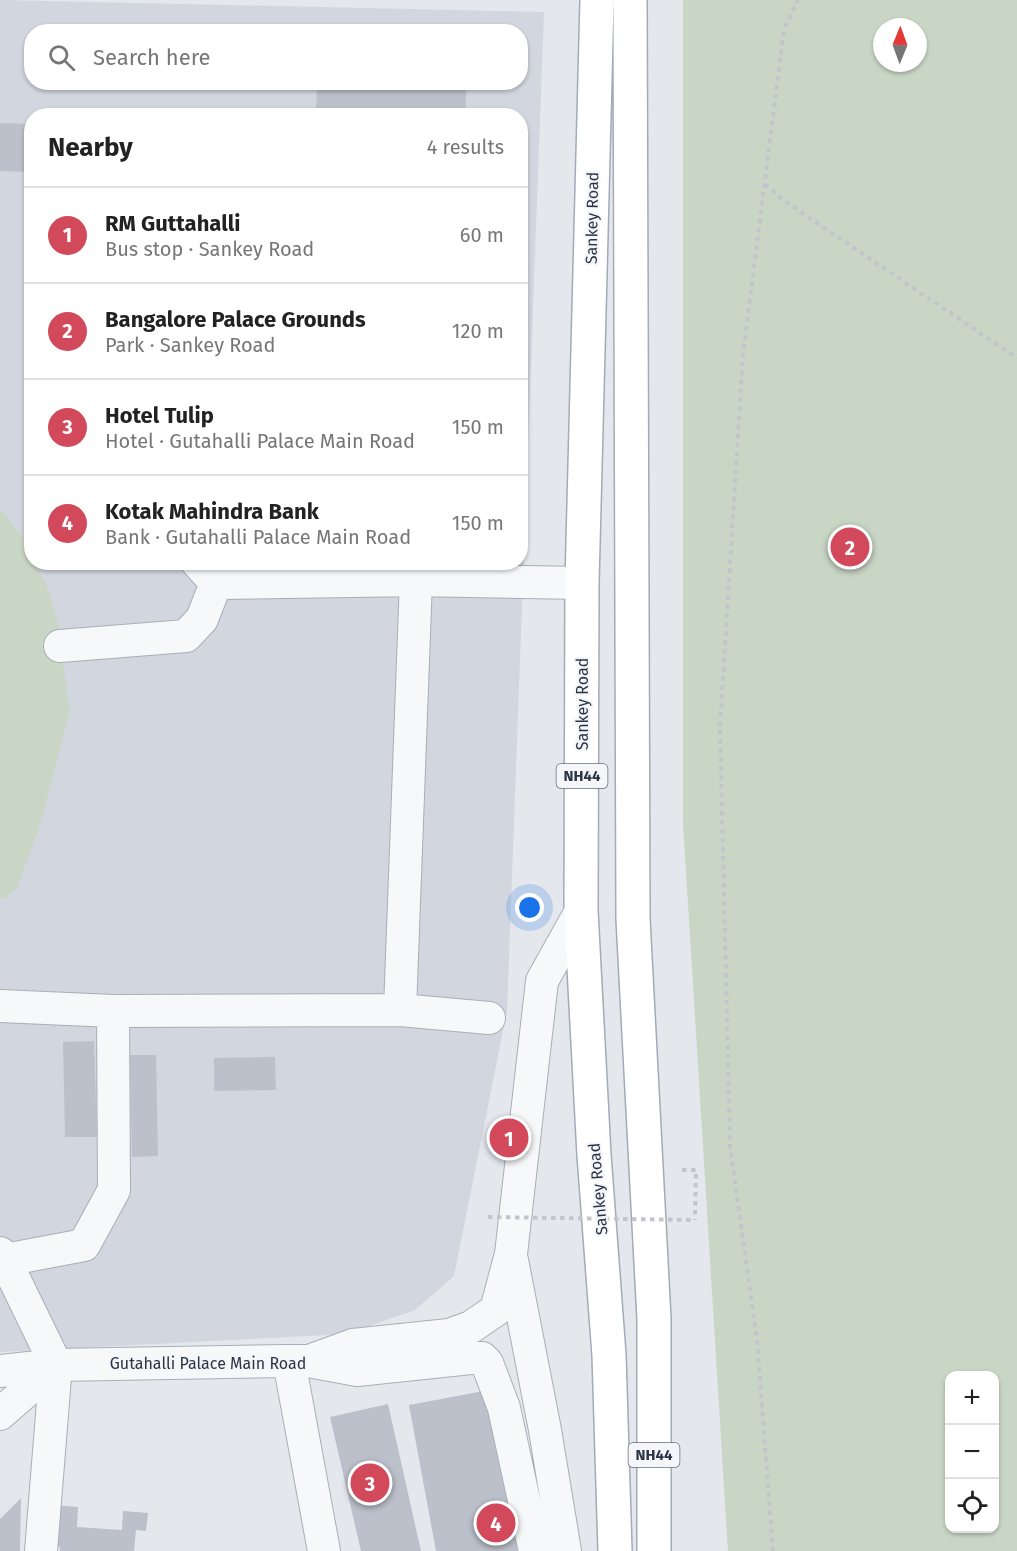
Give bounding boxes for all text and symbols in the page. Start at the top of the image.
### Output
north arrow [873,18,927,72]
search box [24,24,528,90]
icon: search [45,41,78,74]
text: Search here [93,44,211,71]
text: Nearby [48,132,133,163]
text: 4 results [427,135,504,159]
street label: Sankey Road [582,172,602,264]
text: RM Guttahalli [105,210,240,237]
text: 1 [63,223,72,247]
text: 60 m [460,223,504,247]
text: Bus stop · Sankey Road [105,237,314,261]
text: Bangalore Palace Grounds [105,306,366,333]
text: 2 [62,319,73,343]
text: 120 m [452,319,504,343]
text: Park · Sankey Road [105,333,275,357]
text: Hotel Tulip [105,402,214,429]
text: 3 [62,415,73,439]
text: 150 m [452,415,504,439]
text: Hotel · Gutahalli Palace Main Road [105,429,415,453]
text: Kotak Mahindra Bank [105,498,319,525]
text: 4 [62,511,73,535]
text: 150 m [452,511,504,535]
pin: 2 [830,524,870,570]
text: Bank · Gutahalli Palace Main Road [105,525,411,549]
street label: Sankey Road [573,658,592,750]
road number: NH44 [556,764,608,788]
your location [515,893,544,922]
pin: 1 [490,1116,528,1160]
street label: Sankey Road [585,1142,611,1236]
street label: Gutahalli Palace Main Road [110,1354,306,1373]
map controls [945,1371,999,1533]
button: + [945,1371,999,1425]
button: − [945,1425,999,1479]
road number: NH44 [628,1443,680,1467]
pin: 3 [350,1460,389,1506]
button: locate [945,1479,999,1533]
pin: 4 [476,1500,516,1546]

